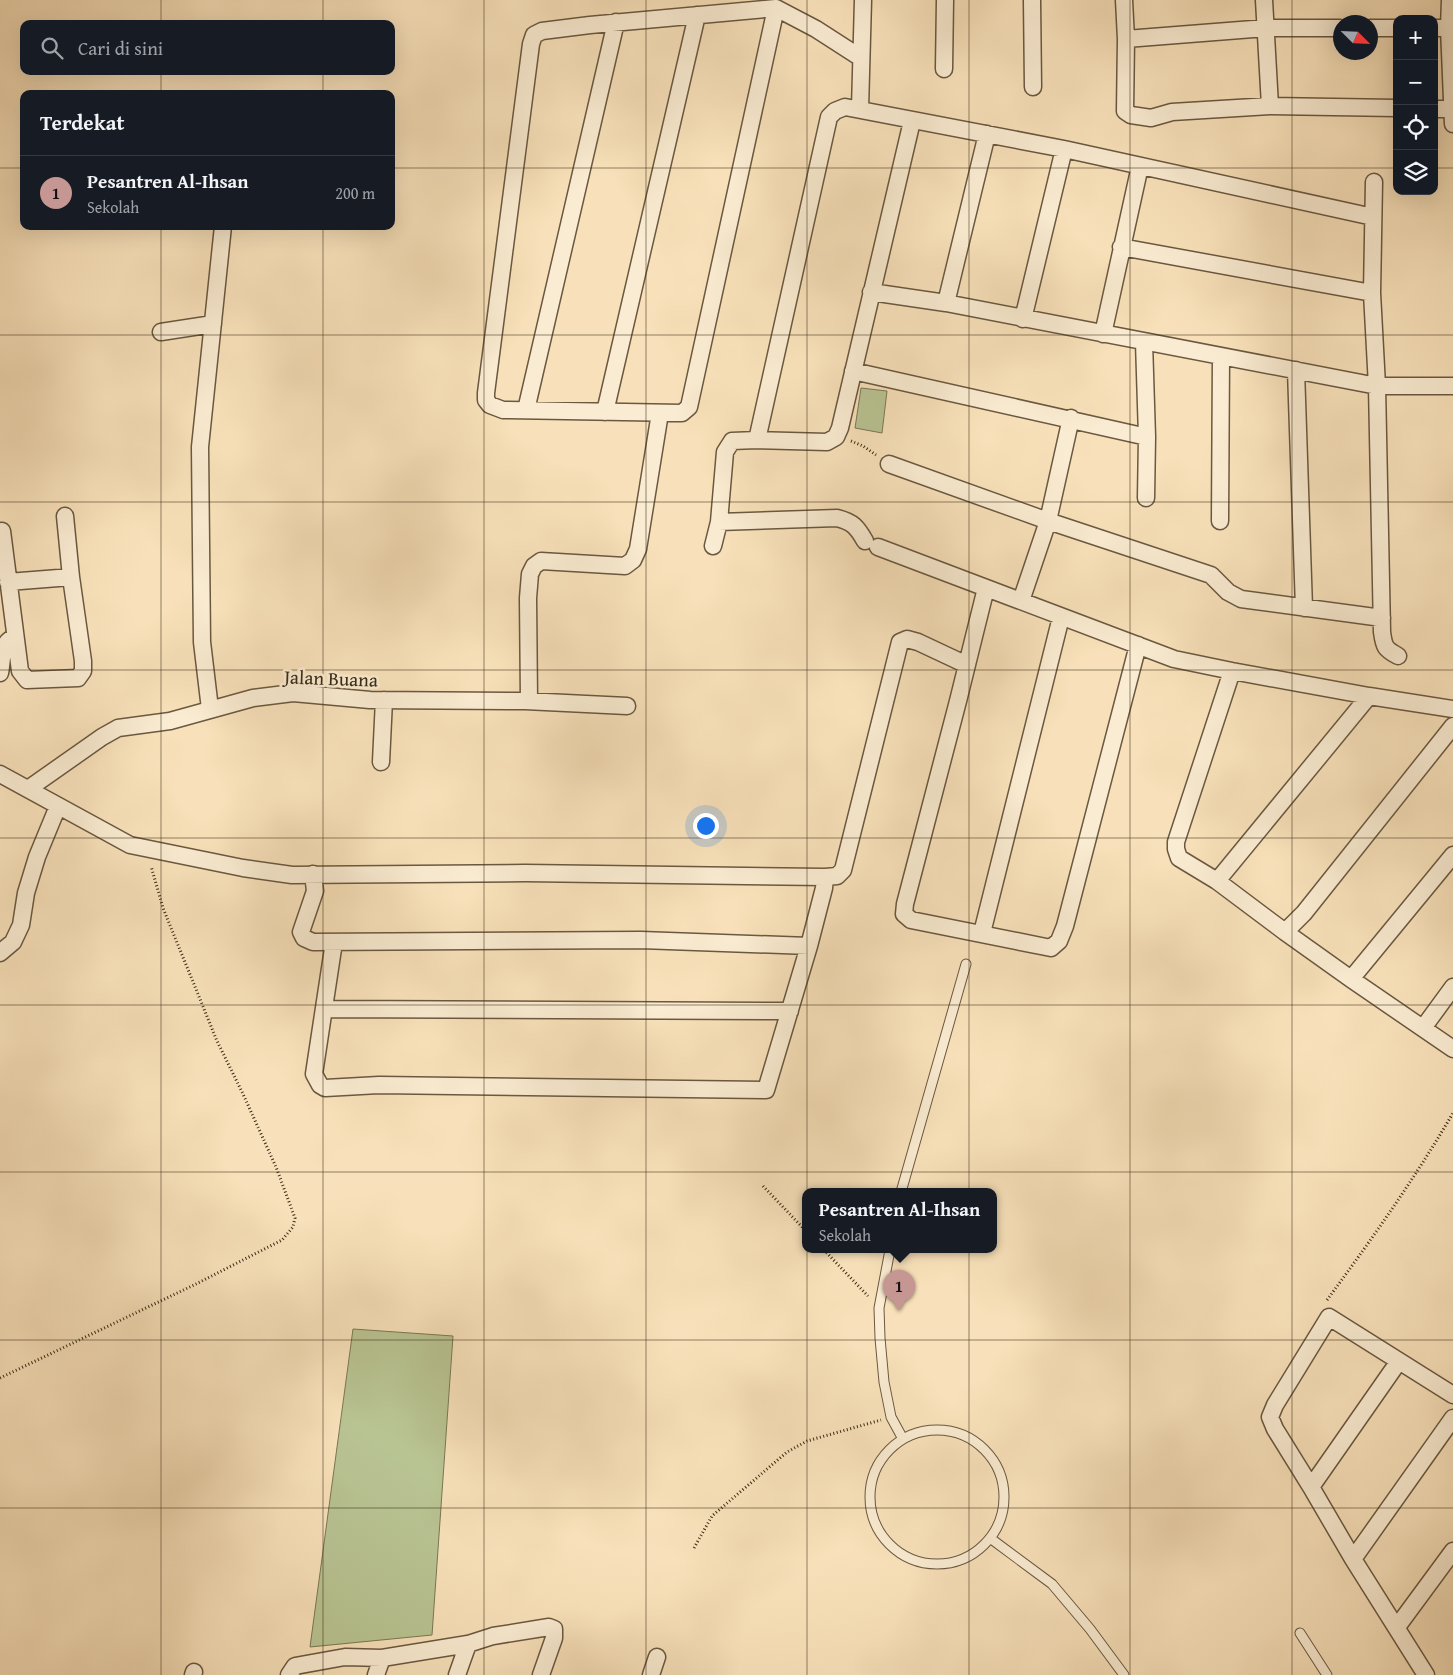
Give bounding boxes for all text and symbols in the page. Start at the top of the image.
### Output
north arrow [1333,15,1378,60]
map controls [1393,15,1438,195]
button: + [1393,15,1438,60]
search box [20,20,395,75]
icon: search [38,34,66,62]
text: Cari di sini [78,34,163,62]
button: − [1393,60,1438,105]
button: locate [1393,105,1438,150]
text: Terdekat [40,107,124,138]
button: layers [1393,150,1438,195]
text: Pesantren Al-Ihsan [87,167,249,195]
text: 1 [52,181,60,205]
text: 200 m [335,181,375,205]
text: Sekolah [87,195,139,219]
street label: Jalan Buana [282,662,378,694]
your location [693,813,719,839]
popup [802,1188,997,1253]
text: Pesantren Al-Ihsan [819,1195,980,1223]
text: Sekolah [819,1223,871,1247]
pin: 1 [883,1270,915,1311]

